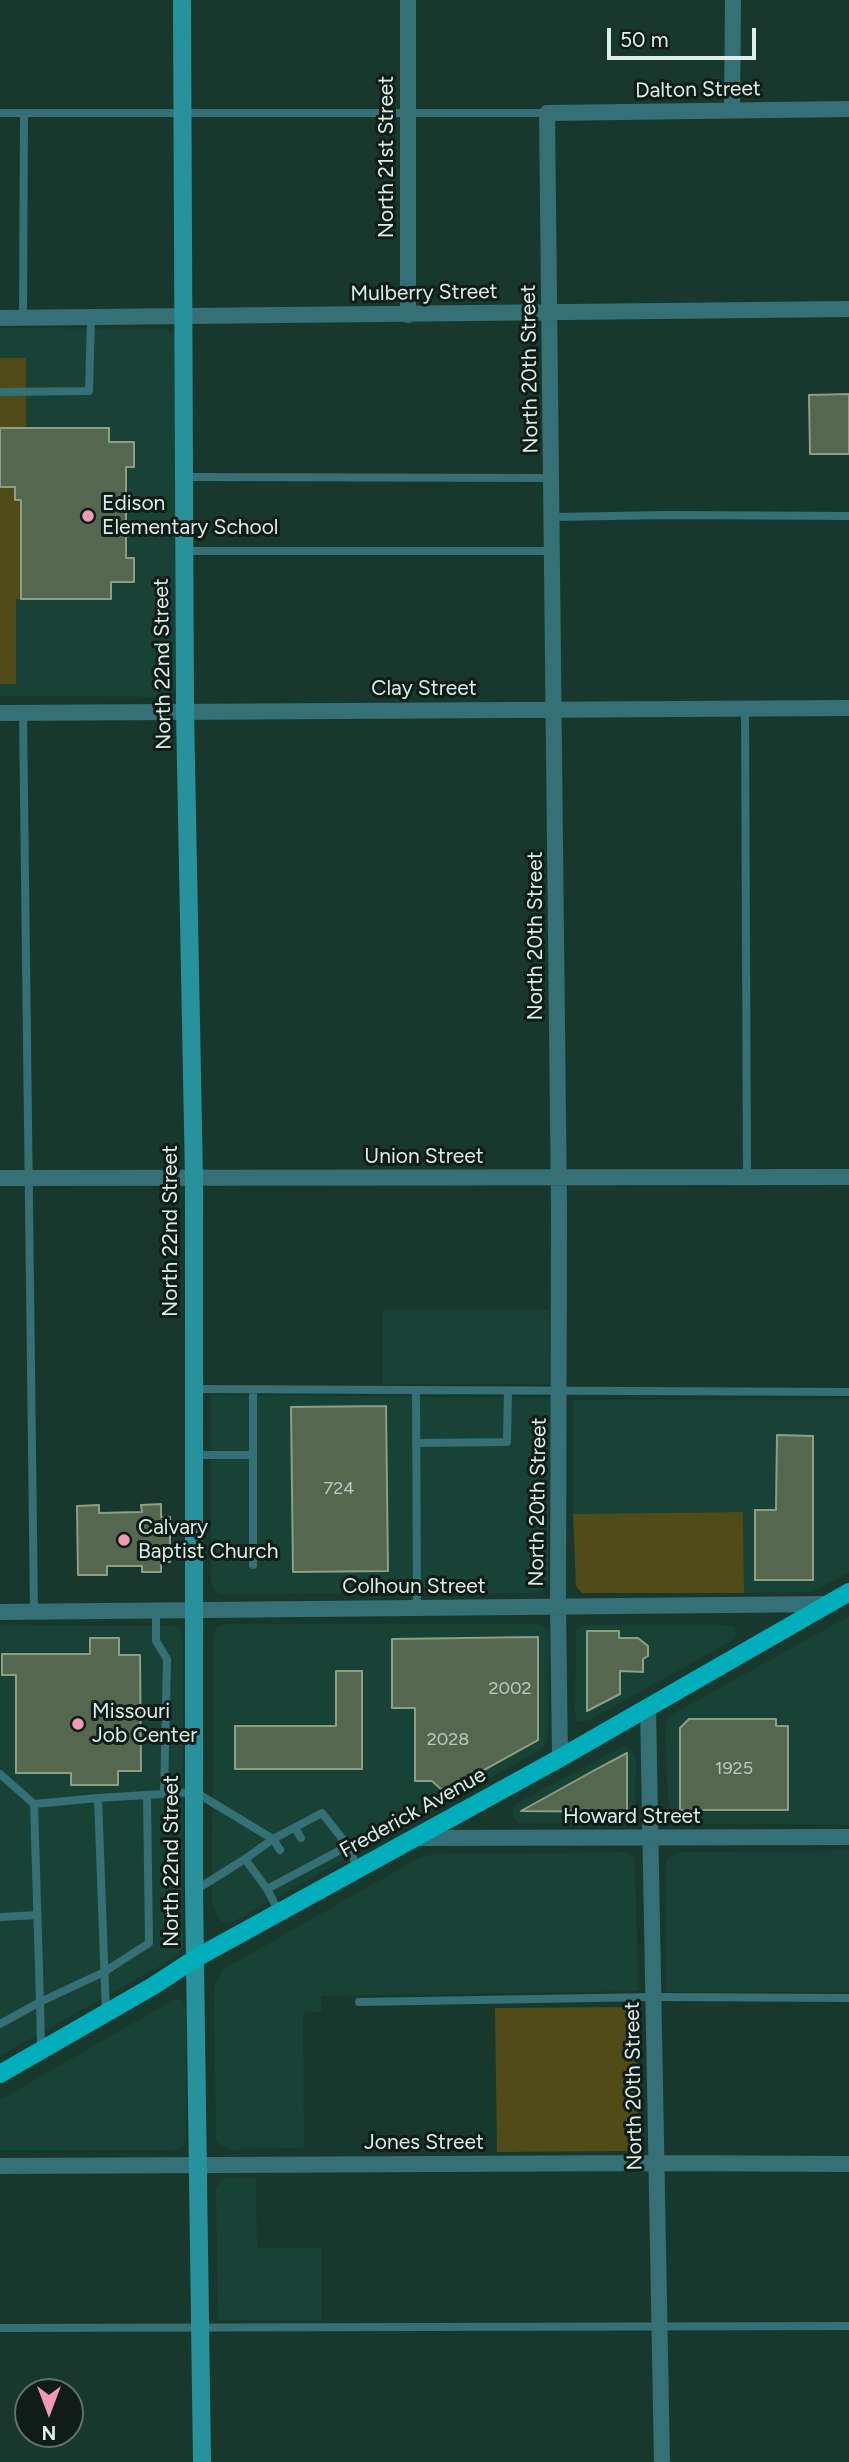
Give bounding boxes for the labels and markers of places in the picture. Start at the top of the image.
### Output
place label: Edison Elementary School [102,491,278,541]
marker: Edison Elementary School [80,508,96,524]
place label: Calvary Baptist Church [138,1515,278,1565]
marker: Calvary Baptist Church [116,1532,132,1548]
place label: Missouri Job Center [92,1699,197,1749]
marker: Missouri Job Center [70,1716,86,1732]

